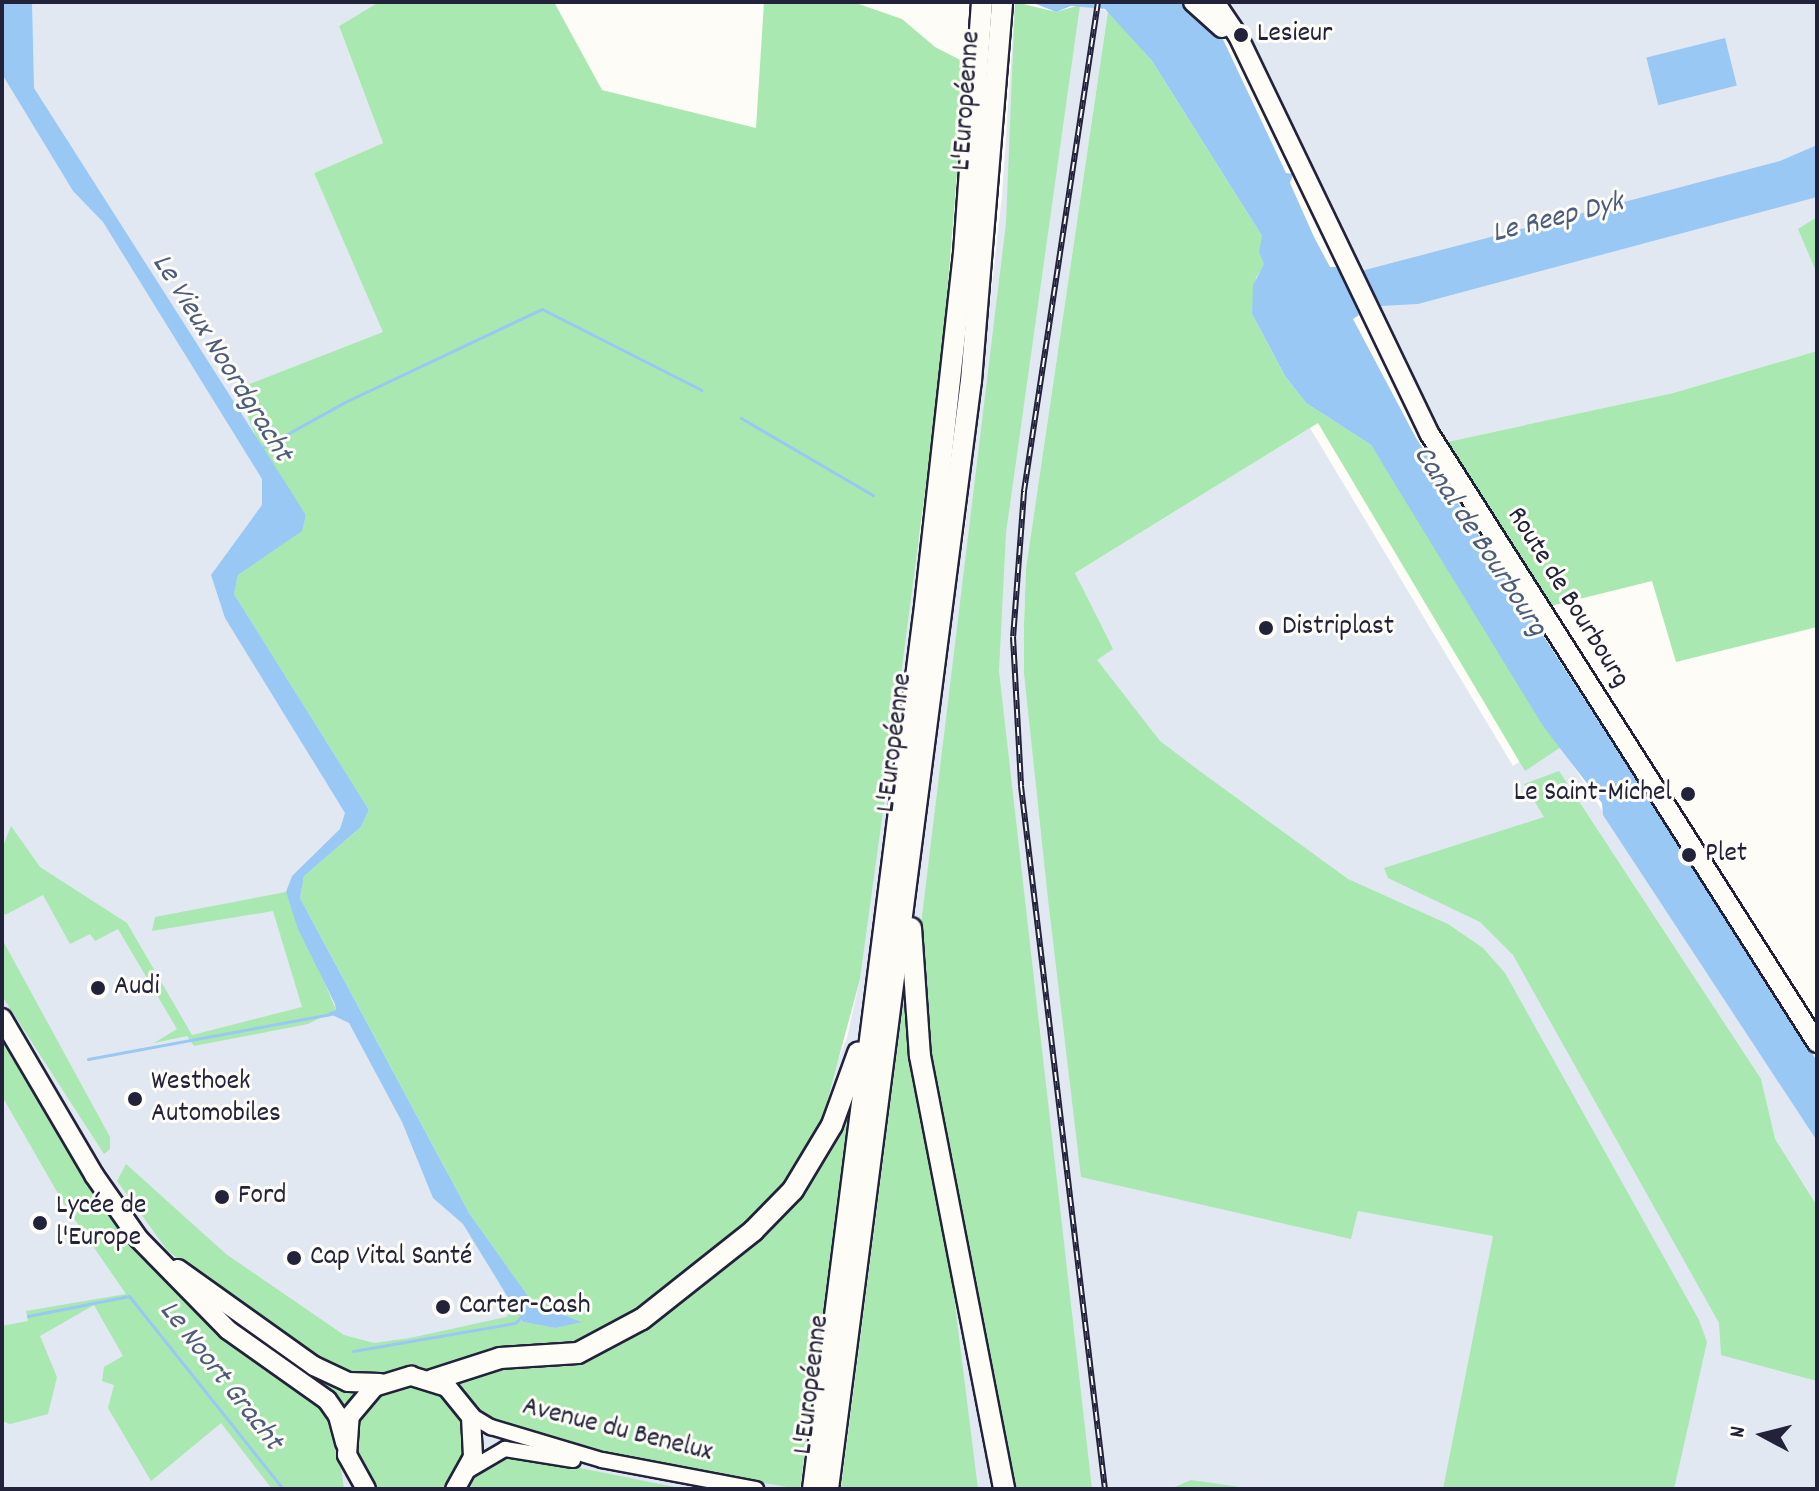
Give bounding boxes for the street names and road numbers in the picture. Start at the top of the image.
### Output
street label: L'Européenne [946,30,990,172]
street label: Route de Bourbourg [1498,502,1636,694]
street label: L'Européenne [871,671,921,815]
street label: L'Européenne [788,1313,838,1457]
street label: Avenue du Benelux [519,1391,715,1471]

